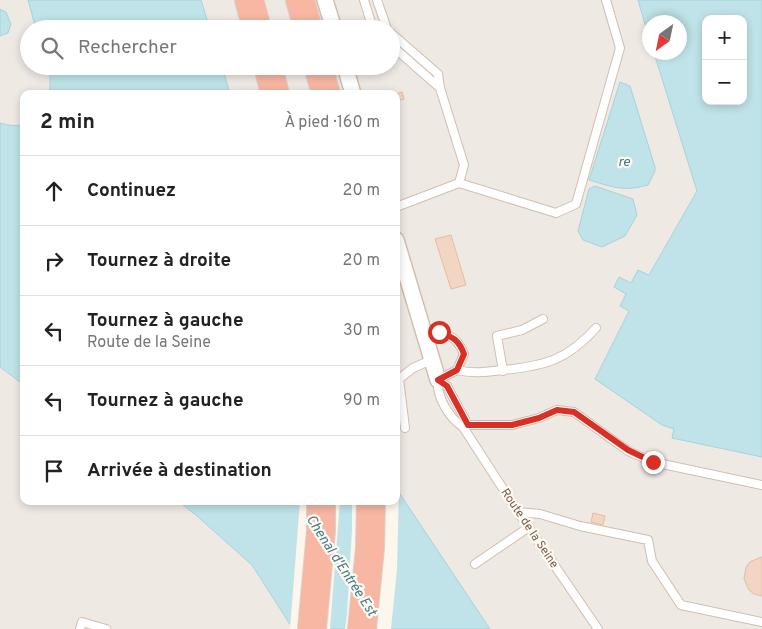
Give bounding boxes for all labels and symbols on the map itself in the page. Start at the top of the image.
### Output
north arrow [642,15,687,60]
water label: re [618,154,631,171]
route start [428,321,451,344]
route end [642,451,665,474]
street label: Route de la Seine [497,486,562,572]
water label: Chenal d'Entrée Est [302,512,380,620]

